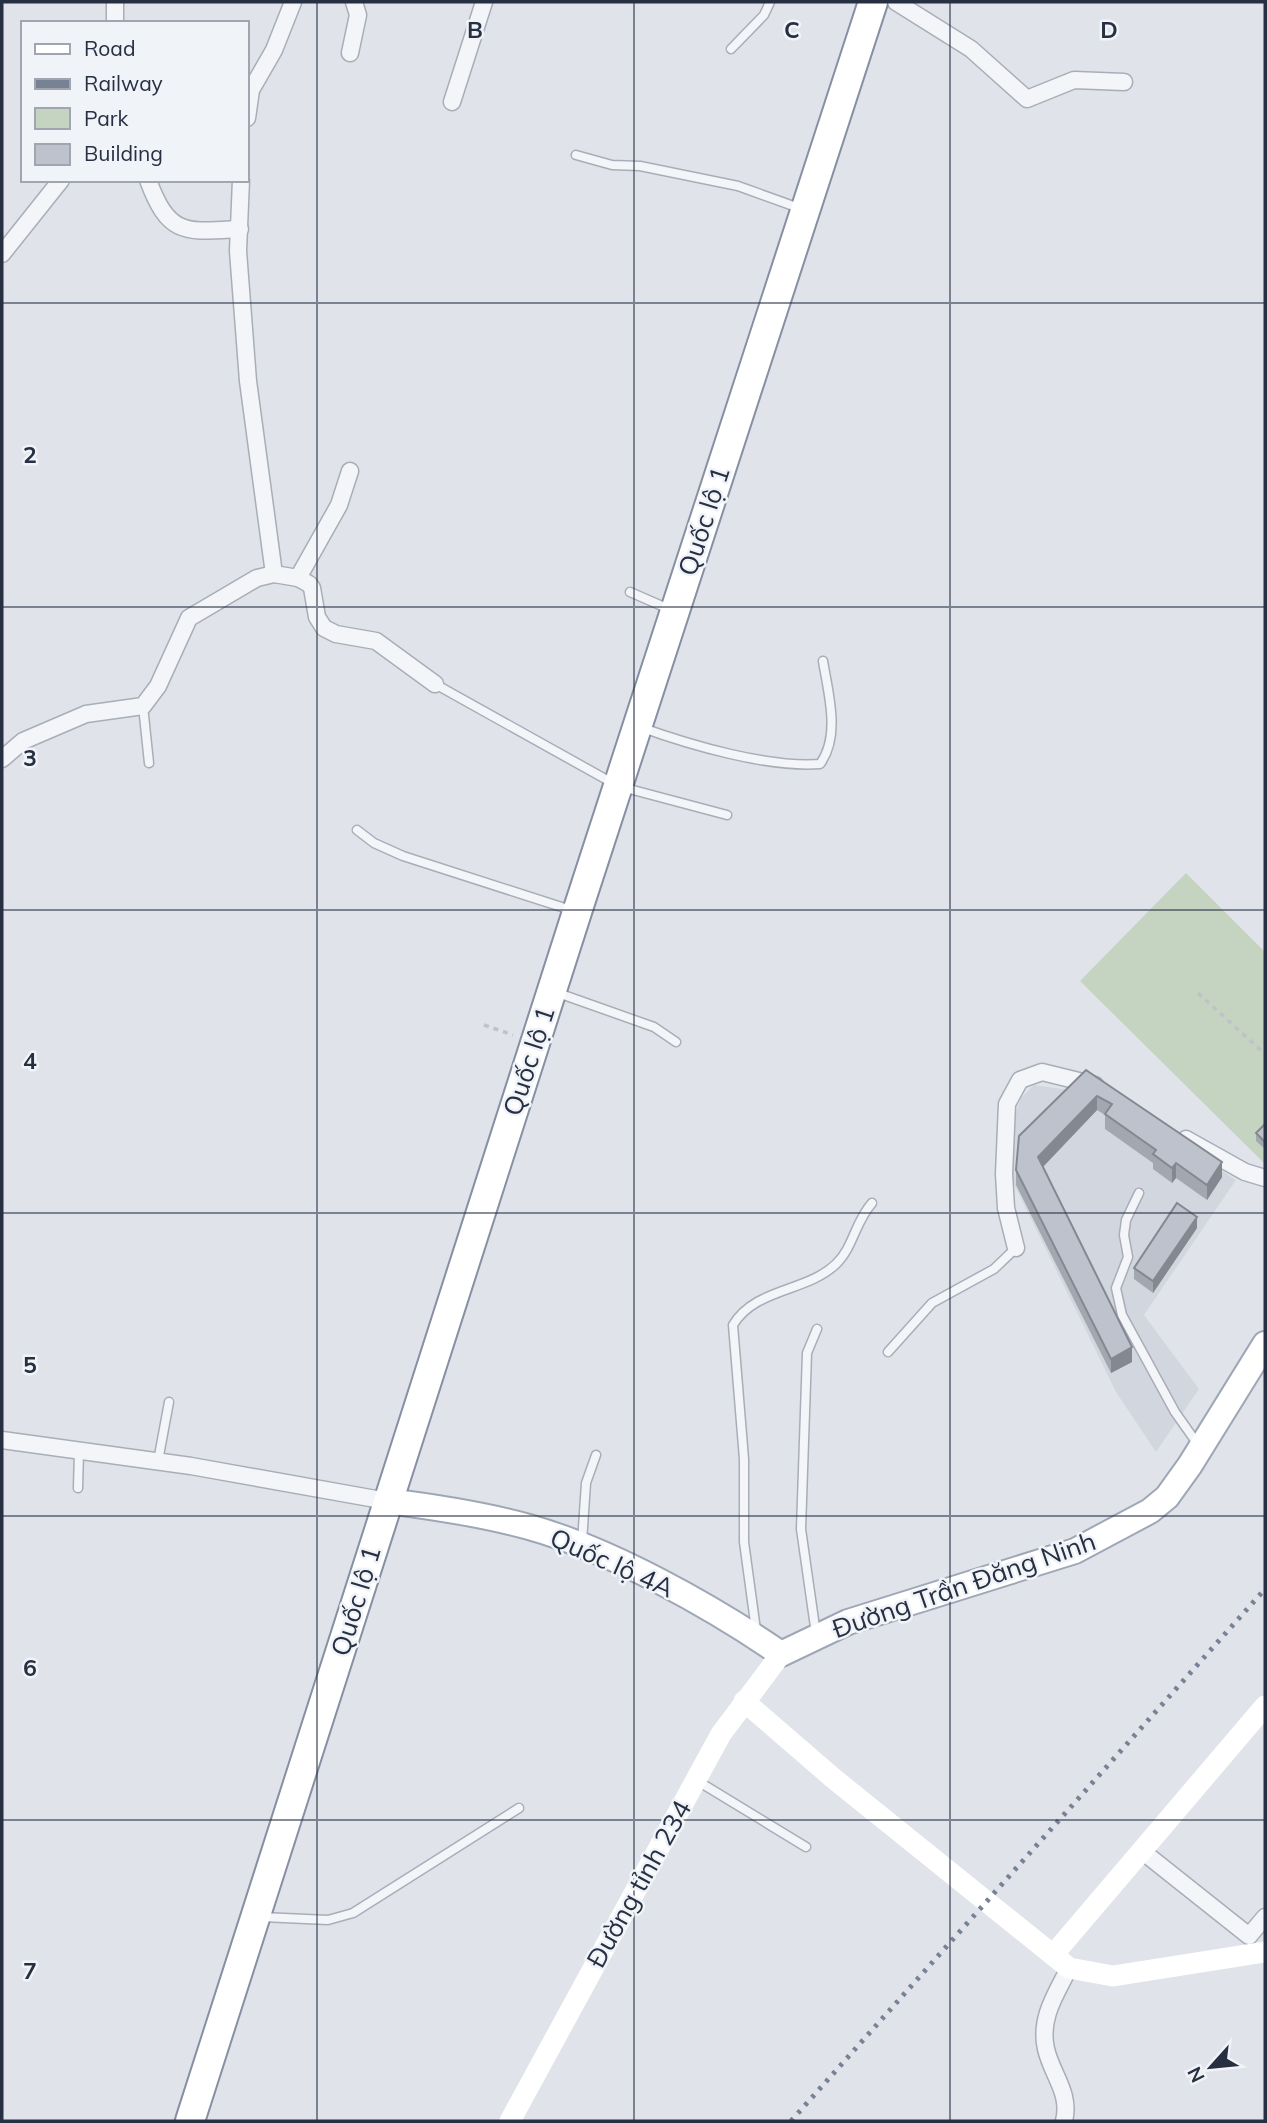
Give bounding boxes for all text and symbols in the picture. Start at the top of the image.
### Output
text: B [467,15,483,44]
text: C [784,15,800,44]
text: D [1100,15,1118,44]
legend [21,21,248,182]
text: Road [84,35,135,61]
text: Railway [84,70,163,96]
text: Park [84,105,128,131]
text: Building [84,140,163,166]
text: 2 [23,440,37,469]
street label: Quốc lộ 1 [670,462,737,580]
text: 3 [23,743,37,772]
street label: Quốc lộ 1 [495,1002,562,1120]
text: 4 [23,1046,37,1075]
text: 5 [23,1350,37,1379]
street label: Quốc lộ 4A [545,1521,679,1604]
street label: Đường Trần Đăng Ninh [828,1524,1100,1645]
street label: Quốc lộ 1 [323,1542,388,1660]
text: 6 [23,1653,37,1682]
street label: Đường tỉnh 234 [579,1794,698,1973]
text: 7 [23,1956,37,1985]
north arrow [1176,2032,1246,2102]
text: N [1182,2063,1210,2087]

